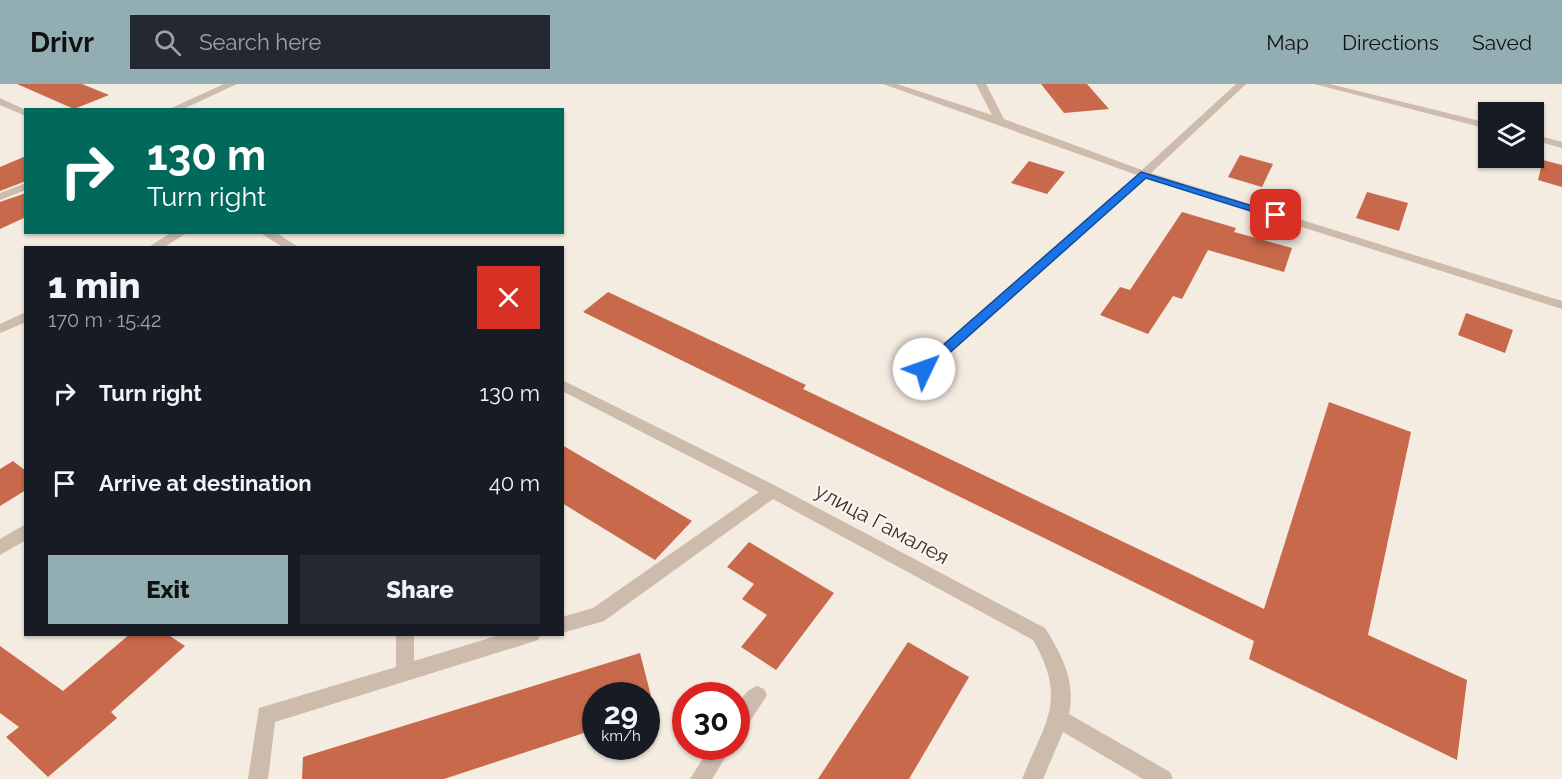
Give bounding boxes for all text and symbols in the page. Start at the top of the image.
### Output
search box [130,15,550,69]
text: Drivr [30,26,94,59]
icon: search [151,26,184,59]
text: Search here [199,29,321,55]
text: Map [1266,30,1309,55]
text: Directions [1342,30,1439,55]
text: Saved [1472,30,1532,55]
map controls [1478,102,1544,168]
button: layers [1478,102,1544,168]
text: 130 m [147,131,266,180]
icon: right [48,132,126,210]
text: Turn right [147,181,266,212]
pin [1250,189,1301,240]
icon: arrive [1259,198,1292,231]
text: 1 min [48,264,140,306]
button: close [477,266,540,329]
text: 170 m · 15:42 [48,308,161,332]
position arrow [892,337,956,401]
icon: right [48,377,81,410]
text: Turn right [99,380,202,406]
text: 130 m [480,380,540,406]
icon: arrive [48,467,81,500]
text: Arrive at destination [99,470,312,496]
text: 40 m [489,470,540,496]
street label: улица Гамалея [811,478,954,569]
button: Exit [48,555,288,624]
button: Share [300,555,540,624]
speed limit sign: 30 [672,682,750,760]
text: 29 [604,696,638,731]
text: km/h [601,727,641,745]

